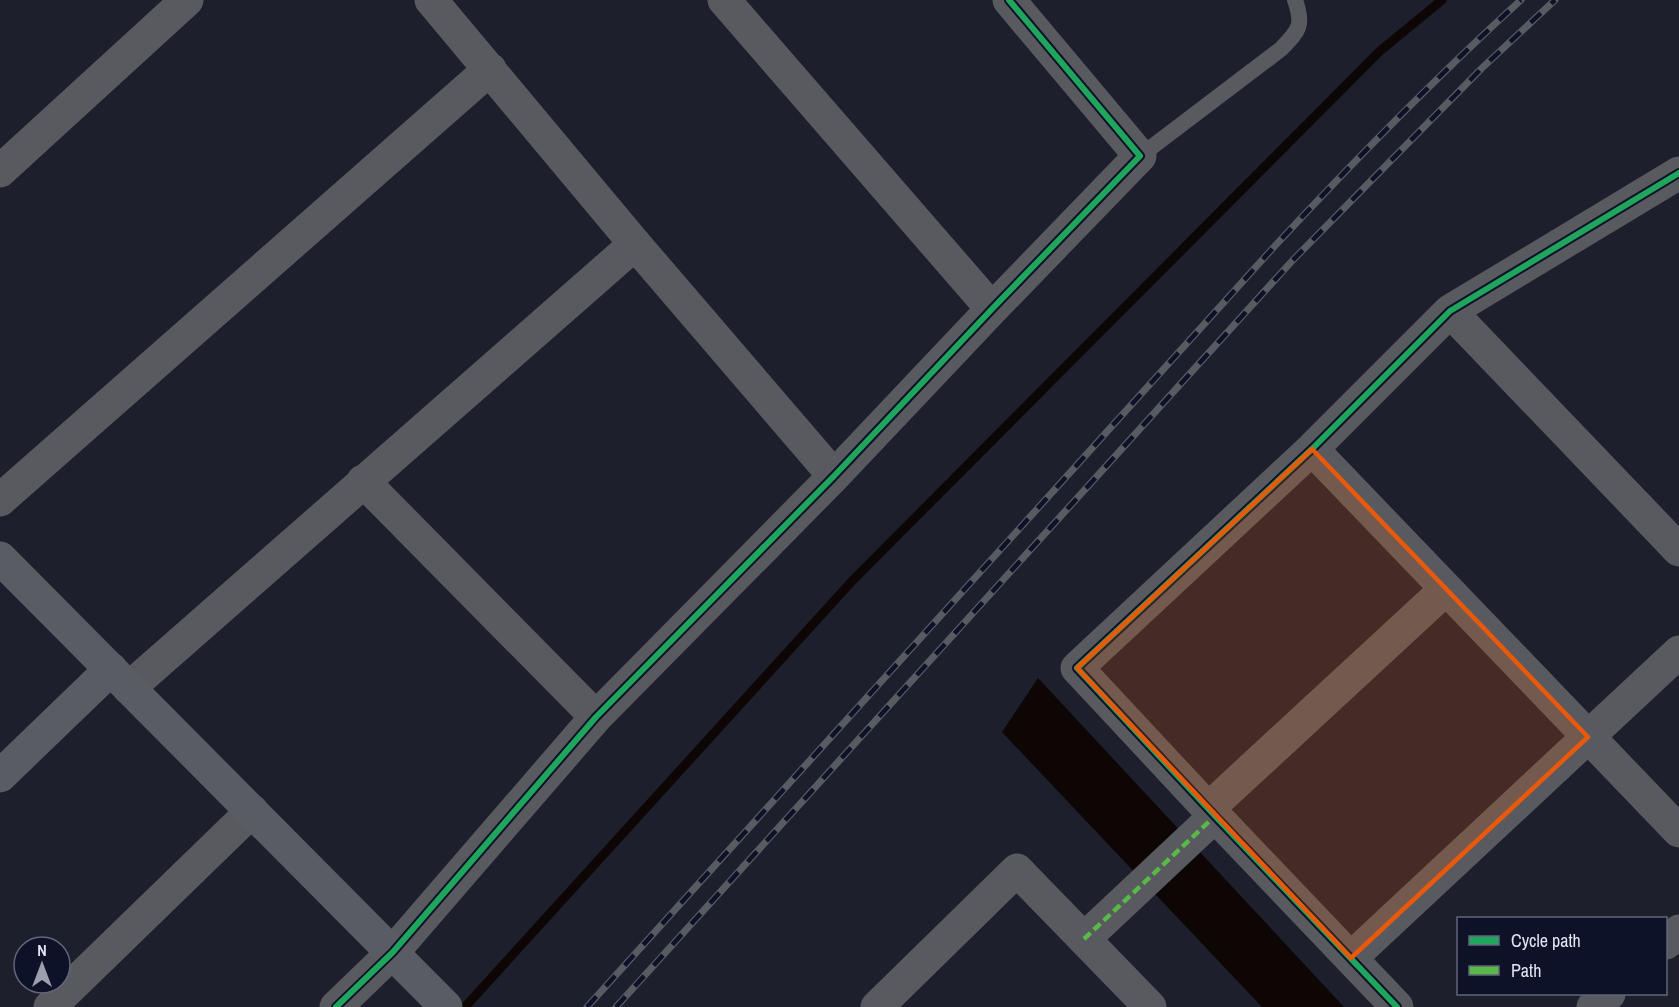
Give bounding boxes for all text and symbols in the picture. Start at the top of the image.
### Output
legend [1457,917,1667,995]
text: Cycle path [1511,928,1581,953]
north arrow [12,935,72,995]
text: N [37,939,47,961]
text: Path [1511,958,1541,983]

